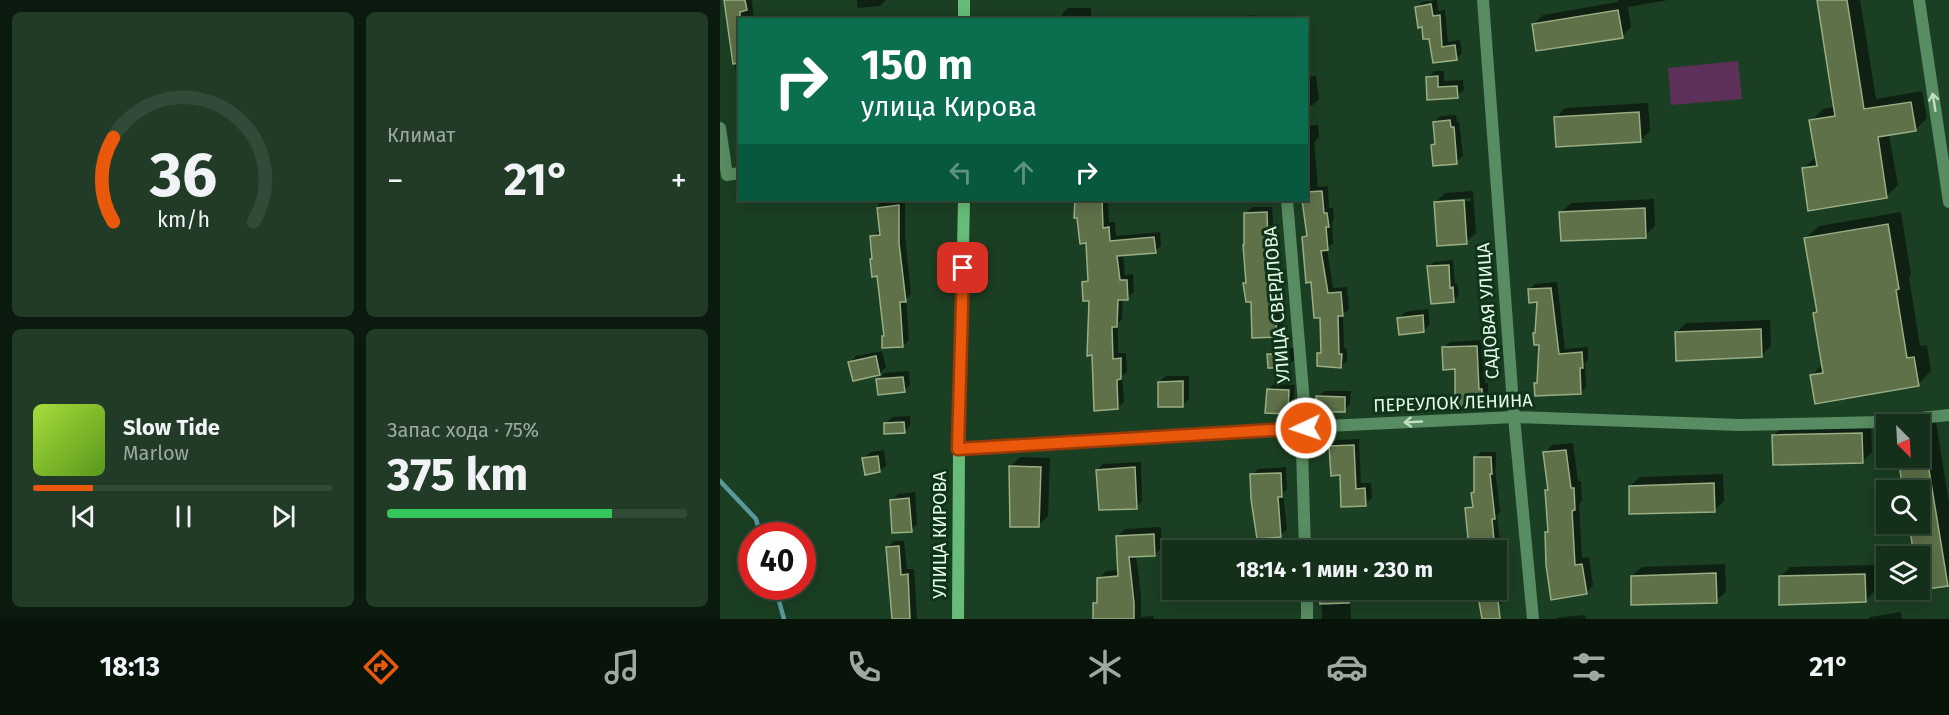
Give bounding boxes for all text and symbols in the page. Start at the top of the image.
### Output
text: 150 m [861,40,973,90]
icon: right [762,42,840,120]
text: улица Кирова [861,91,1037,123]
one-way arrow [1929,93,1940,113]
text: Климат [387,123,455,147]
text: 36 [148,138,217,213]
text: 21° [504,153,570,207]
icon: left [944,156,977,189]
icon: ahead [1007,156,1040,189]
icon: right [1070,156,1103,189]
text: − [387,161,404,201]
text: + [671,161,687,201]
text: km/h [156,207,210,233]
street label: УЛИЦА СВЕРДЛОВА [1259,225,1295,384]
pin [937,242,988,293]
street label: САДОВАЯ УЛИЦА [1472,242,1504,380]
icon: arrive [946,251,979,284]
street label: ПЕРЕУЛОК ЛЕНИНА [1373,389,1534,417]
position arrow [1274,396,1338,460]
text: Slow Tide [123,414,220,441]
north arrow [1876,414,1930,468]
map controls [1876,414,1930,600]
one-way arrow [1404,416,1424,427]
text: Запас хода · 75% [387,418,539,442]
text: Marlow [123,441,189,465]
text: 375 km [387,448,528,502]
street label: УЛИЦА КИРОВА [929,471,951,599]
button: search [1876,480,1930,534]
icon: previous [67,500,100,533]
icon: pause [167,500,200,533]
icon: next [267,500,300,533]
speed limit sign: 40 [738,522,816,600]
button: layers [1876,546,1930,600]
text: 18:14 · 1 мин · 230 m [1236,556,1433,583]
icon: directions [360,646,402,688]
icon: music [601,646,643,688]
icon: phone [843,646,885,688]
icon: climate [1084,646,1126,688]
icon: car [1326,646,1368,688]
icon: filters [1568,646,1610,688]
text: 18:13 [100,651,160,683]
text: 21° [1809,651,1849,683]

